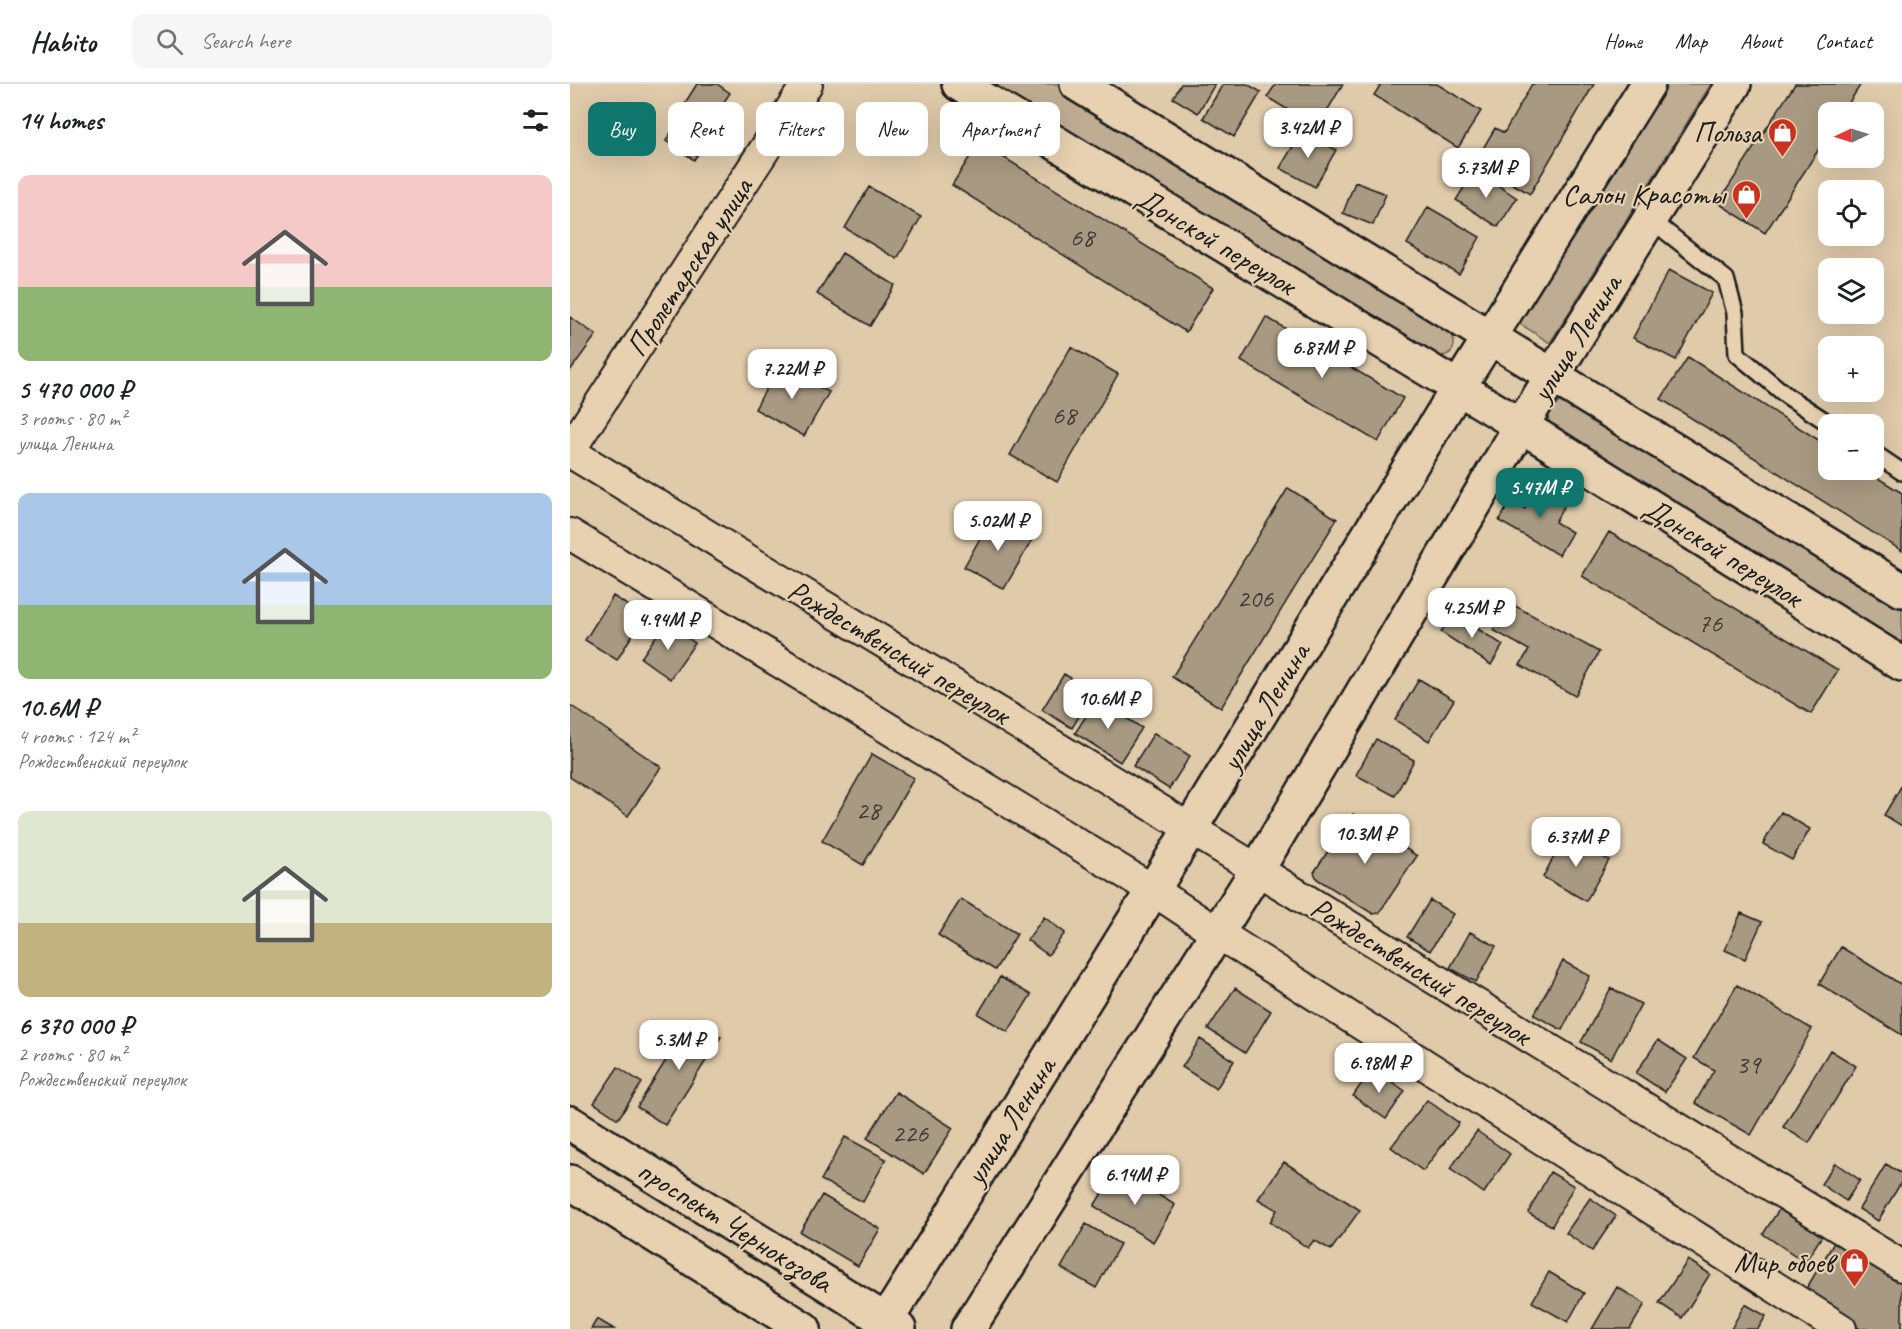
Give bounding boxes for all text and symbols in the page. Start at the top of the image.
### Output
search box [132,14,552,68]
text: Habito [30,24,96,59]
icon: search [153,25,186,58]
text: Search here [201,27,291,55]
text: Home [1604,28,1642,54]
text: Map [1675,28,1707,54]
text: About [1740,28,1782,54]
text: Contact [1815,28,1872,54]
chip: Buy [588,102,656,156]
chip: Rent [668,102,744,156]
chip: Filters [756,102,844,156]
chip: New [856,102,928,156]
chip: Apartment [940,102,1060,156]
north arrow [1818,102,1884,168]
map controls [1818,102,1884,480]
text: 14 homes [18,104,103,137]
icon: filters [519,104,552,137]
pin: 3.42M ₽ [1253,108,1363,159]
place label: Польза [1694,113,1763,151]
text: 3.42M ₽ [1278,115,1338,140]
shop icon: Польза [1766,116,1798,158]
pin: 5.73M ₽ [1431,148,1541,199]
text: 5.73M ₽ [1456,155,1516,180]
street label: Пролетарская улица [617,169,762,363]
place label: Салон Красоты [1562,175,1727,213]
street label: Донской переулок [1129,178,1305,305]
shop icon: Салон Красоты [1730,178,1762,220]
button: locate [1818,180,1884,246]
icon: home [231,214,339,322]
house number: 68 [1070,220,1097,254]
button: layers [1818,258,1884,324]
street label: улица Ленина [1521,265,1631,410]
pin: 6.87M ₽ [1267,328,1377,379]
text: 6.87M ₽ [1291,335,1353,360]
button: + [1818,336,1884,402]
pin: 7.22M ₽ [737,349,847,400]
text: 7.22M ₽ [762,356,822,381]
text: 5 470 000 ₽ [18,373,132,406]
house number: 68 [1052,398,1079,432]
text: 3 rooms · 80 m² [18,406,126,431]
button: − [1818,414,1884,480]
text: улица Ленина [18,431,113,456]
pin: 5.47M ₽ [1485,468,1595,519]
text: 5.47M ₽ [1510,475,1570,500]
street label: Донской переулок [1637,488,1812,617]
pin: 5.02M ₽ [943,501,1053,552]
text: 5.02M ₽ [968,508,1028,533]
icon: home [231,532,339,640]
street label: Рождественский переулок [781,571,1019,735]
house number: 206 [1237,581,1274,615]
pin: 4.25M ₽ [1417,588,1527,639]
text: 4.25M ₽ [1442,595,1502,620]
pin: 4.94M ₽ [613,600,723,651]
house number: 76 [1698,606,1723,640]
text: 4.94M ₽ [638,607,698,632]
street label: улица Ленина [1211,634,1319,780]
pin: 10.6M ₽ [1053,679,1163,730]
text: 10.6M ₽ [1077,686,1139,711]
text: 10.6M ₽ [18,691,97,724]
text: 4 rooms · 124 m² [18,724,135,749]
text: Рождественский переулок [18,749,186,774]
house number: 28 [856,793,883,827]
pin: 10.3M ₽ [1310,814,1420,865]
pin: 6.37M ₽ [1521,817,1631,868]
text: 10.3M ₽ [1335,821,1395,846]
text: 6.37M ₽ [1545,824,1607,849]
icon: home [231,850,339,958]
street label: Рождественский переулок [1304,888,1540,1055]
text: 6 370 000 ₽ [18,1009,133,1042]
pin: 5.3M ₽ [630,1020,728,1071]
text: 5.3M ₽ [653,1027,705,1052]
text: 2 rooms · 80 m² [18,1042,126,1067]
pin: 6.98M ₽ [1324,1043,1434,1094]
house number: 39 [1736,1047,1762,1081]
street label: улица Ленина [955,1048,1065,1193]
text: 6.98M ₽ [1349,1050,1409,1075]
text: Рождественский переулок [18,1067,186,1092]
house number: 226 [892,1116,929,1150]
street label: проспект Чернокозова [630,1151,841,1302]
pin: 6.14M ₽ [1080,1155,1190,1206]
text: 6.14M ₽ [1104,1162,1166,1187]
place label: Мир обоев [1734,1243,1839,1281]
shop icon: Мир обоев [1838,1246,1870,1288]

